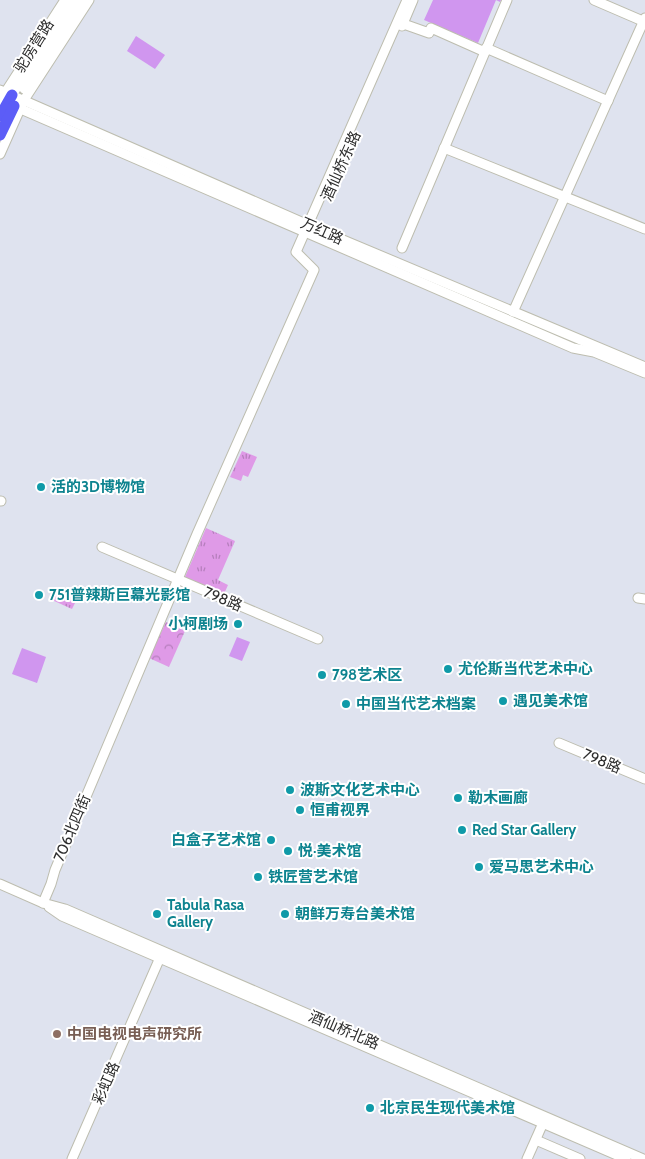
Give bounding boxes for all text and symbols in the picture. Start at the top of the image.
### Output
street label: 驼房营路 [10,16,58,76]
street label: 酒仙桥东路 [318,128,364,204]
street label: 万红路 [298,214,346,248]
place label: 活的3D博物馆 [51,478,145,496]
marker: 活的3D博物馆 [35,481,47,493]
street label: 798路 [201,583,245,615]
place label: 751普辣斯巨幕光影馆 [49,586,190,604]
marker: 751普辣斯巨幕光影馆 [33,589,45,601]
place label: 小柯剧场 [168,615,228,633]
marker: 小柯剧场 [232,618,244,630]
place label: 尤伦斯当代艺术中心 [458,660,593,678]
marker: 尤伦斯当代艺术中心 [442,663,454,675]
place label: 798艺术区 [332,666,402,684]
marker: 798艺术区 [316,669,328,681]
place label: 遇见美术馆 [513,692,588,710]
place label: 中国当代艺术档案 [356,695,476,713]
marker: 遇见美术馆 [497,695,509,707]
marker: 中国当代艺术档案 [340,698,352,710]
street label: 798路 [580,745,624,777]
place label: 波斯文化艺术中心 [300,781,420,799]
marker: 波斯文化艺术中心 [284,784,296,796]
place label: 勒木画廊 [468,789,528,807]
street label: 706北四街 [50,792,94,864]
marker: 勒木画廊 [452,792,464,804]
place label: 恒甫视界 [310,801,370,819]
marker: 恒甫视界 [294,804,306,816]
place label: Red Star Gallery [472,821,577,839]
marker: Red Star Gallery [456,824,468,836]
place label: 白盒子艺术馆 [171,831,261,849]
marker: 白盒子艺术馆 [265,834,277,846]
place label: 悦·美术馆 [298,842,361,860]
marker: 悦·美术馆 [282,845,294,857]
place label: 爱马思艺术中心 [489,858,594,876]
marker: 爱马思艺术中心 [473,861,485,873]
place label: 铁匠营艺术馆 [268,868,358,886]
marker: 铁匠营艺术馆 [252,871,264,883]
place label: Tabula Rasa Gallery [167,896,245,931]
place label: 朝鲜万寿台美术馆 [295,905,415,923]
marker: Tabula Rasa Gallery [151,908,163,920]
marker: 朝鲜万寿台美术馆 [279,908,291,920]
street label: 酒仙桥北路 [306,1007,382,1053]
place label: 中国电视电声研究所 [67,1025,202,1043]
marker: 中国电视电声研究所 [51,1028,63,1040]
street label: 彩虹路 [89,1059,123,1107]
place label: 北京民生现代美术馆 [380,1099,515,1117]
marker: 北京民生现代美术馆 [364,1102,376,1114]

